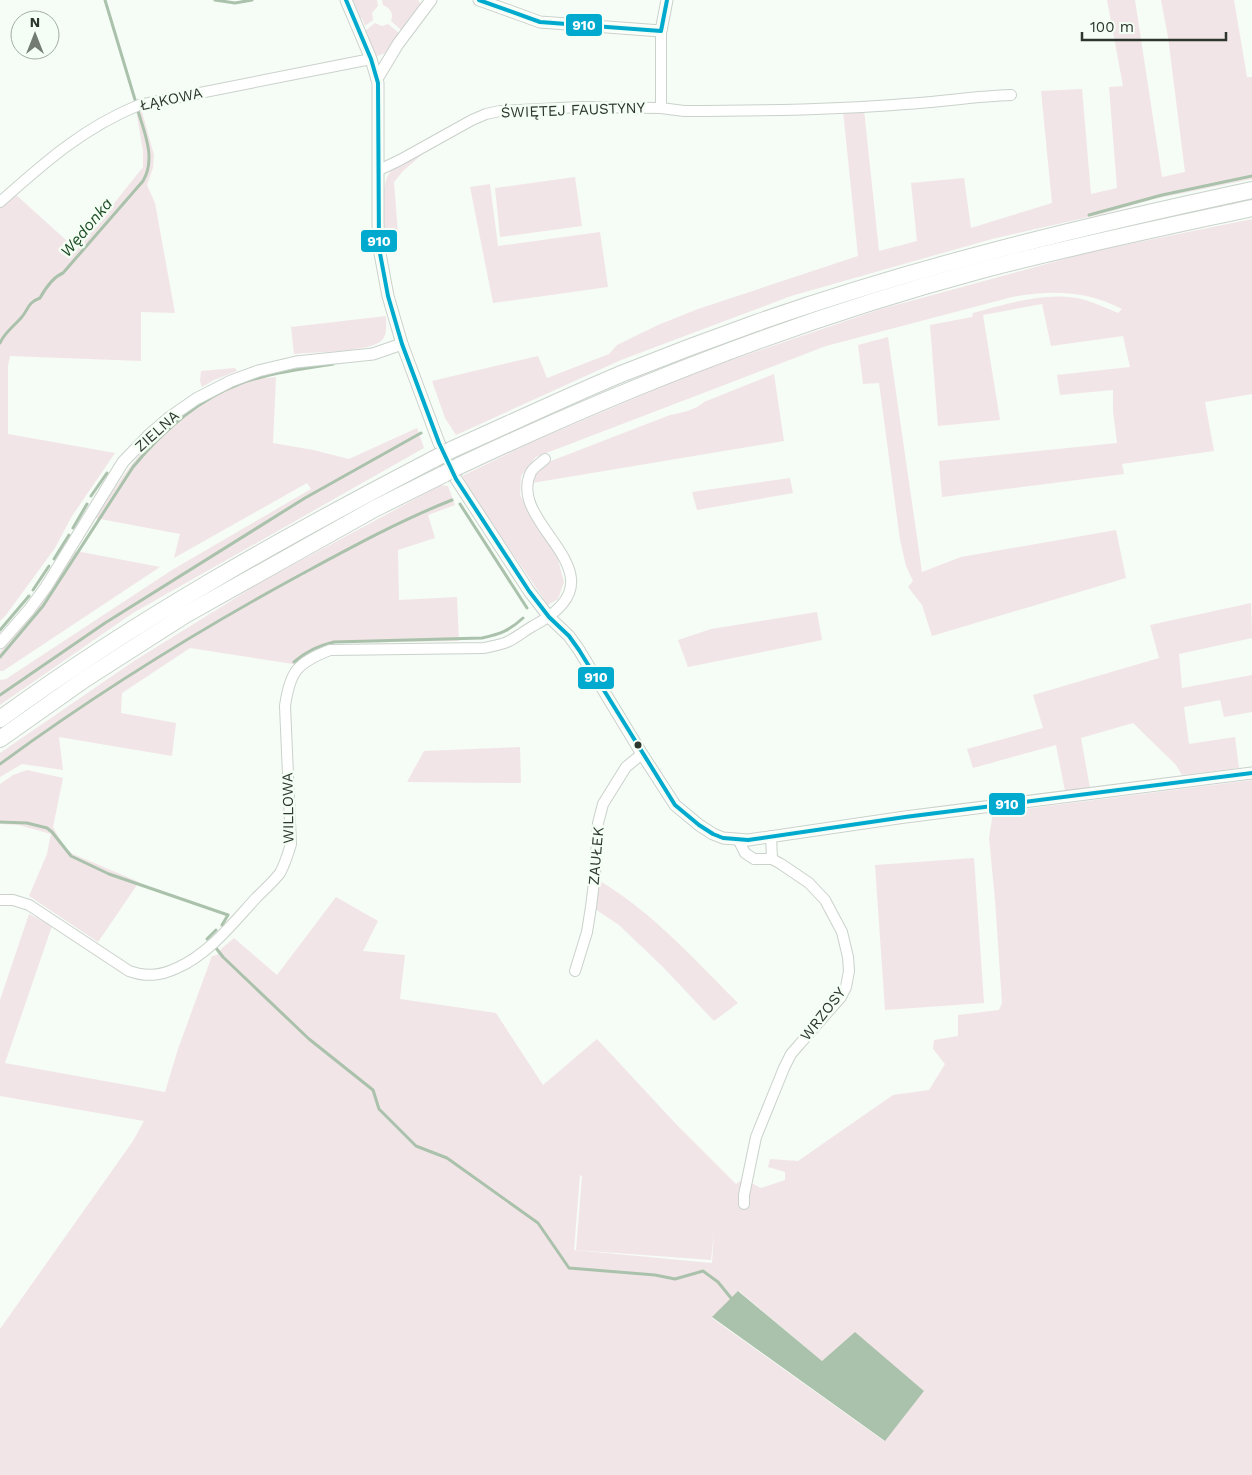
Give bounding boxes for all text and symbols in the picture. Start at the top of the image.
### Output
north arrow [10,10,60,60]
scale bar [1082,10,1226,42]
line badge: 910 [565,13,603,37]
text: N [30,14,40,30]
text: 910 [572,17,596,33]
text: 100 m [1090,18,1134,36]
street label: ŁĄKOWA [138,84,204,114]
street label: ŚWIĘTEJ FAUSTYNY [500,97,646,122]
water label: Wędonka [56,194,117,261]
line badge: 910 [360,229,398,253]
text: 910 [367,233,391,249]
street label: ZIELNA [131,406,183,456]
line badge: 910 [577,666,615,690]
text: 910 [584,669,608,685]
unlabelled marker [633,740,643,750]
street label: WILLOWA [278,772,298,844]
line badge: 910 [988,792,1026,816]
text: 910 [995,796,1019,812]
street label: ZAUŁEK [584,826,608,886]
street label: WRZOSY [797,983,850,1044]

